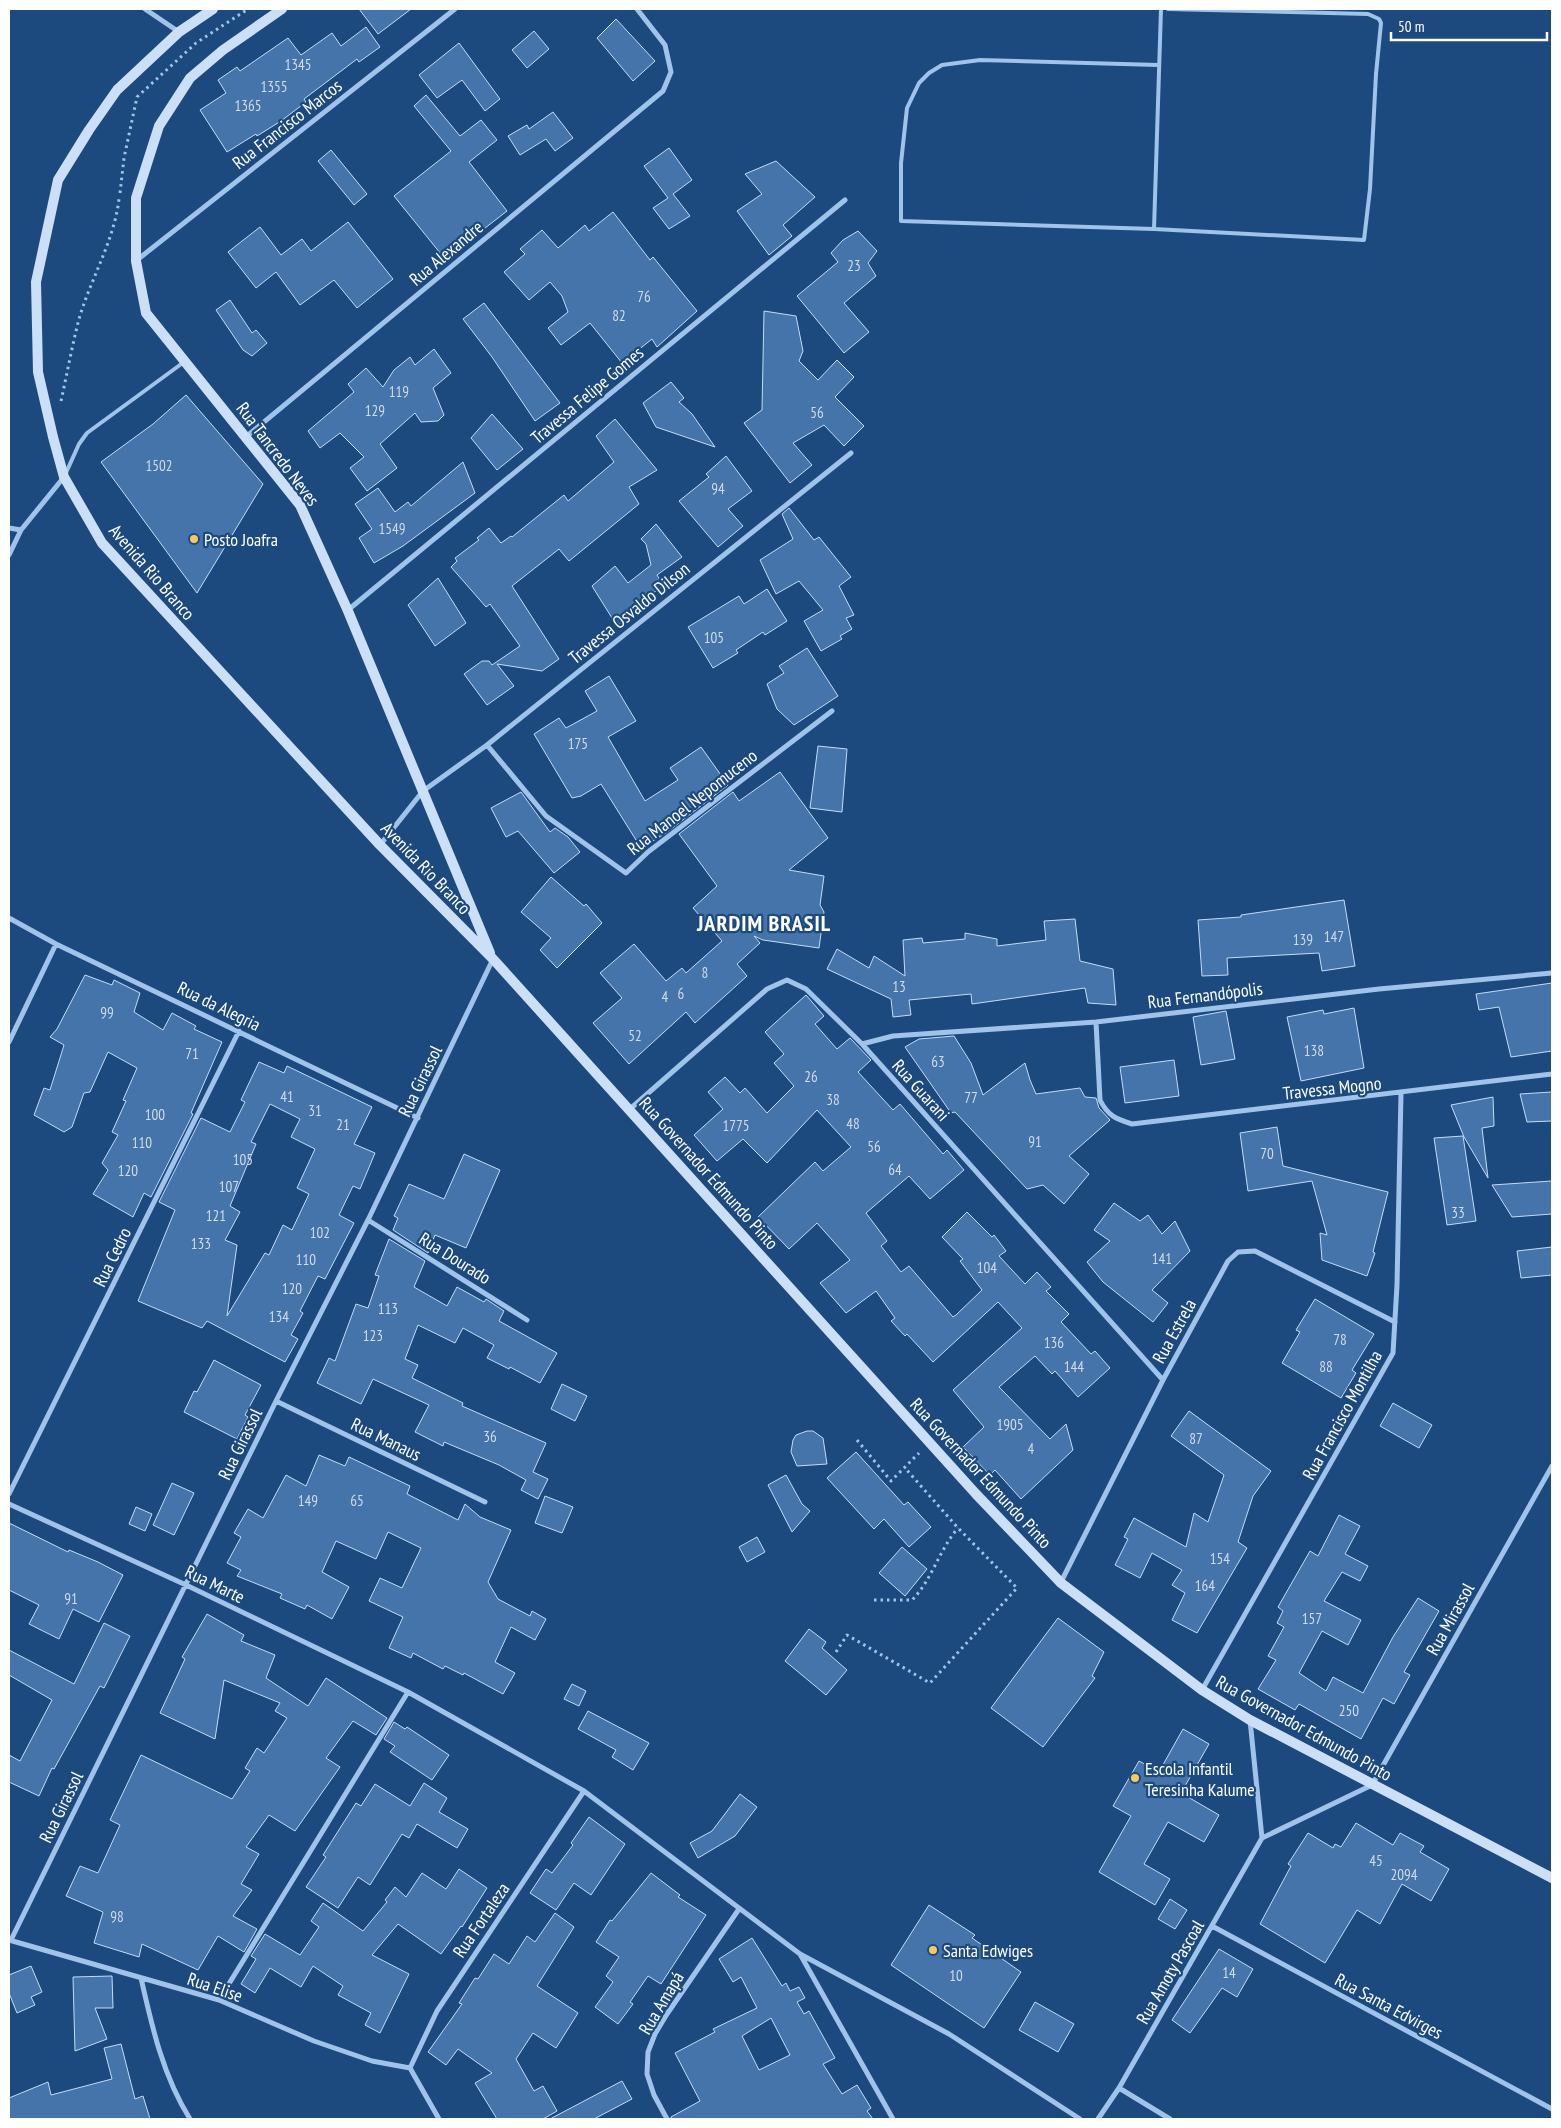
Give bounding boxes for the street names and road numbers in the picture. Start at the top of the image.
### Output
street label: Rua Francisco Marcos [228,74,346,174]
street label: Rua Alexandre [404,215,488,291]
street label: Travessa Felipe Gomes [526,341,648,449]
street label: Rua Tancredo Neves [231,398,325,510]
street label: Avenida Rio Branco [104,519,200,625]
street label: Travessa Osvaldo Dilson [564,557,694,669]
street label: Rua Manoel Nepomuceno [622,744,762,860]
street label: Avenida Rio Branco [376,817,476,919]
street label: Rua da Alegria [174,976,264,1036]
street label: Rua Fernandópolis [1146,977,1264,1013]
street label: Rua Girassol [393,1041,447,1120]
street label: Rua Guarani [887,1054,955,1126]
street label: Travessa Mogno [1282,1071,1383,1105]
street label: Rua Governador Edmundo Pinto [634,1092,784,1254]
street label: Rua Cedro [88,1223,136,1290]
street label: Rua Dourado [415,1227,495,1289]
street label: Rua Estrela [1147,1295,1201,1367]
street label: Rua Francisco Montilha [1297,1346,1387,1484]
street label: Rua Governador Edmundo Pinto [905,1393,1057,1553]
street label: Rua Girassol [213,1404,267,1483]
street label: Rua Manaus [347,1412,425,1466]
street label: Rua Marte [181,1560,249,1608]
street label: Rua Mirassol [1421,1578,1480,1659]
street label: Rua Governador Edmundo Pinto [1212,1670,1396,1786]
street label: Rua Girassol [34,1767,88,1846]
street label: Rua Fortaleza [448,1878,514,1962]
street label: Rua Amoty Pascoal [1131,1915,1209,2028]
street label: Rua Elise [184,1967,246,2007]
street label: Rua Amapá [633,1967,689,2039]
street label: Rua Santa Edvirges [1331,1968,1447,2044]

